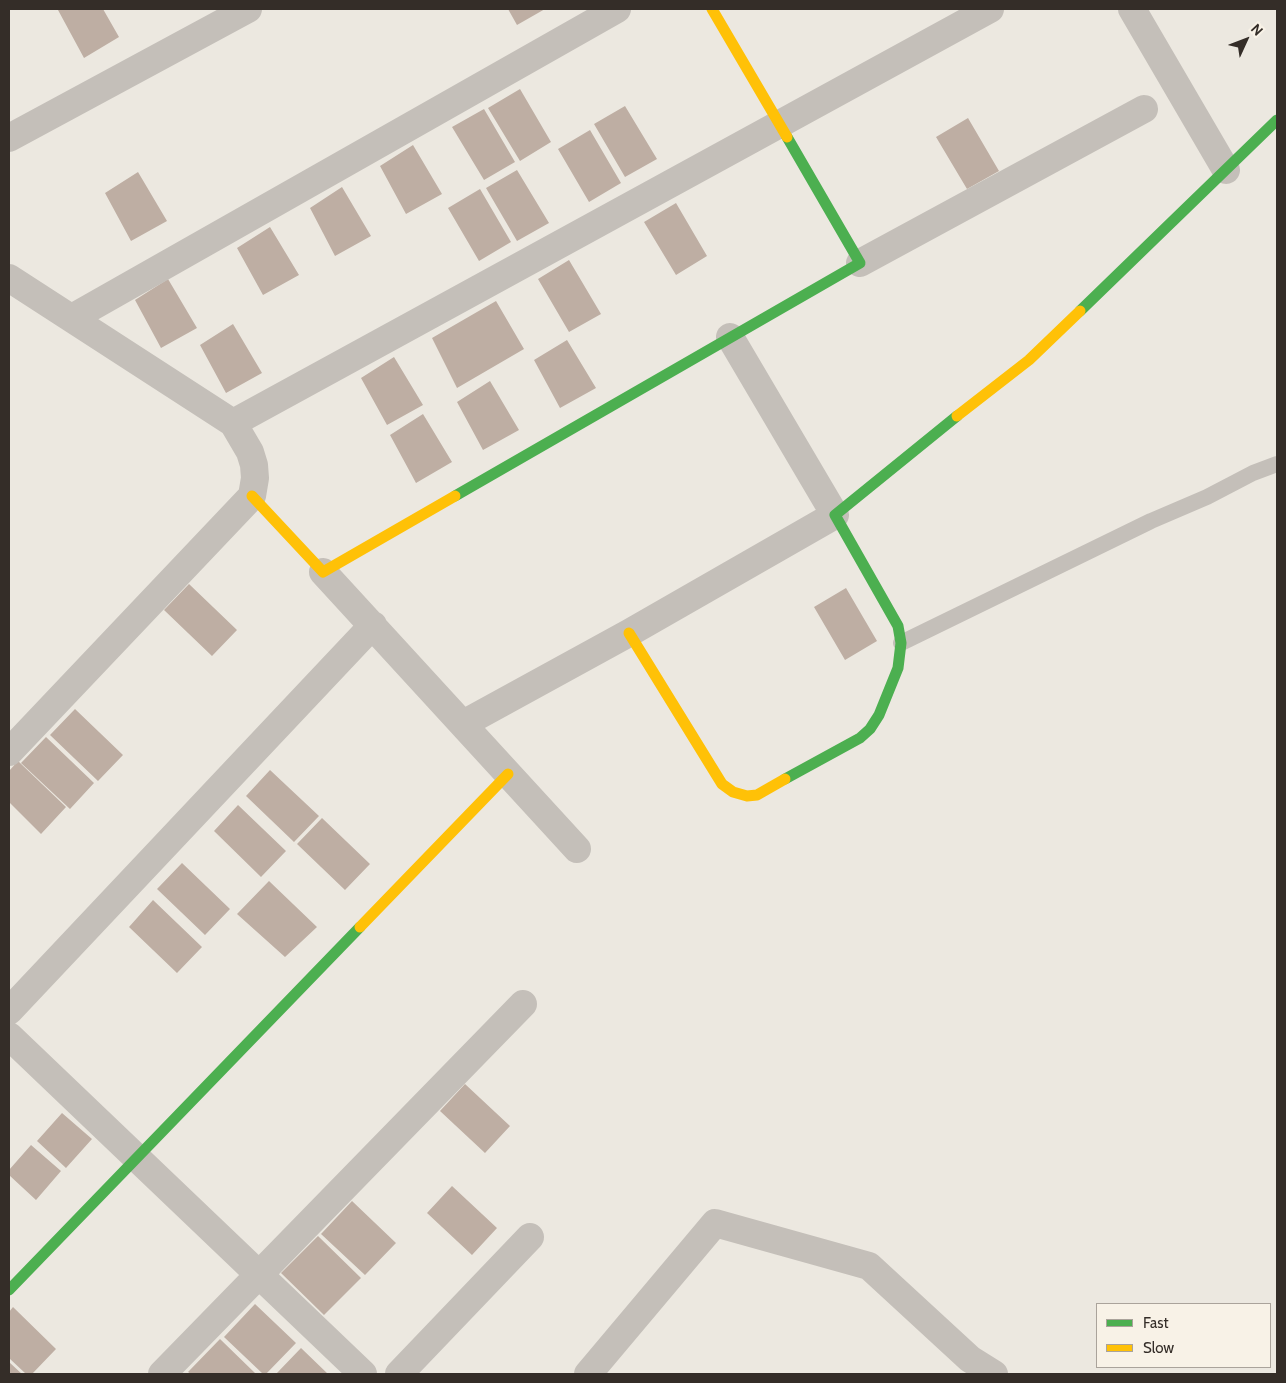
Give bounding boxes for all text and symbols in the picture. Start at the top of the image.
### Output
north arrow [1221,15,1271,65]
text: N [1247,20,1267,40]
legend [1096,1303,1271,1368]
text: Fast [1143,1314,1168,1332]
text: Slow [1143,1339,1174,1357]

